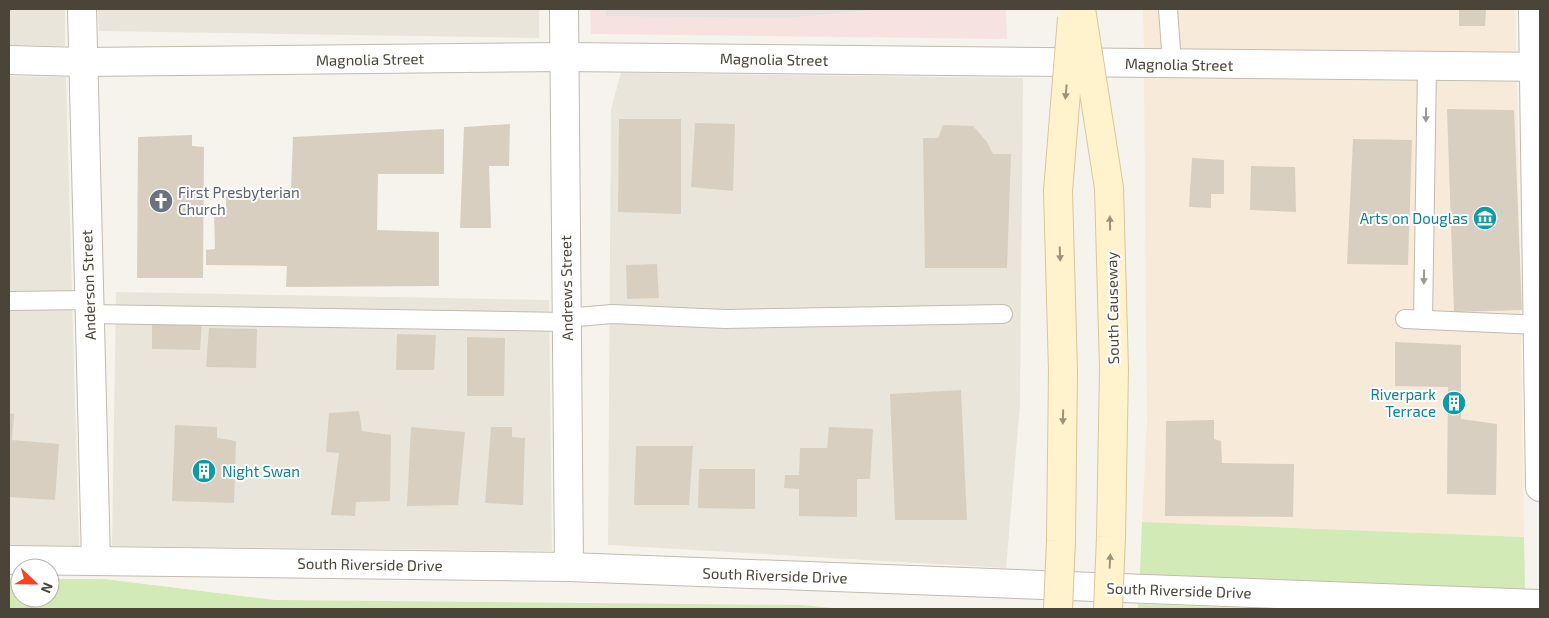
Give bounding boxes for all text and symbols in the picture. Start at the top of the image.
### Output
street label: Magnolia Street [316,49,425,69]
street label: Magnolia Street [720,49,829,69]
street label: Magnolia Street [1125,54,1234,74]
one-way arrow [1062,84,1070,100]
one-way arrow [1422,107,1430,123]
place label: First Presbyterian Church [178,183,300,218]
church icon: First Presbyterian Church [148,188,174,214]
museum icon: Arts on Douglas [1472,205,1498,231]
place label: Arts on Douglas [1360,209,1468,227]
one-way arrow [1106,215,1114,231]
street label: Anderson Street [77,229,99,341]
street label: Andrews Street [556,235,576,341]
one-way arrow [1056,247,1064,263]
street label: South Causeway [1102,251,1122,365]
one-way arrow [1420,270,1428,286]
place label: Riverpark Terrace [1370,385,1436,420]
building icon: Riverpark Terrace [1441,390,1467,416]
one-way arrow [1059,409,1067,425]
building icon: Night Swan [191,458,217,484]
place label: Night Swan [222,462,300,480]
one-way arrow [1107,552,1115,568]
street label: South Riverside Drive [297,554,443,574]
north arrow [10,558,60,608]
street label: South Riverside Drive [702,563,848,587]
street label: South Riverside Drive [1106,578,1252,602]
text: N [38,580,57,596]

